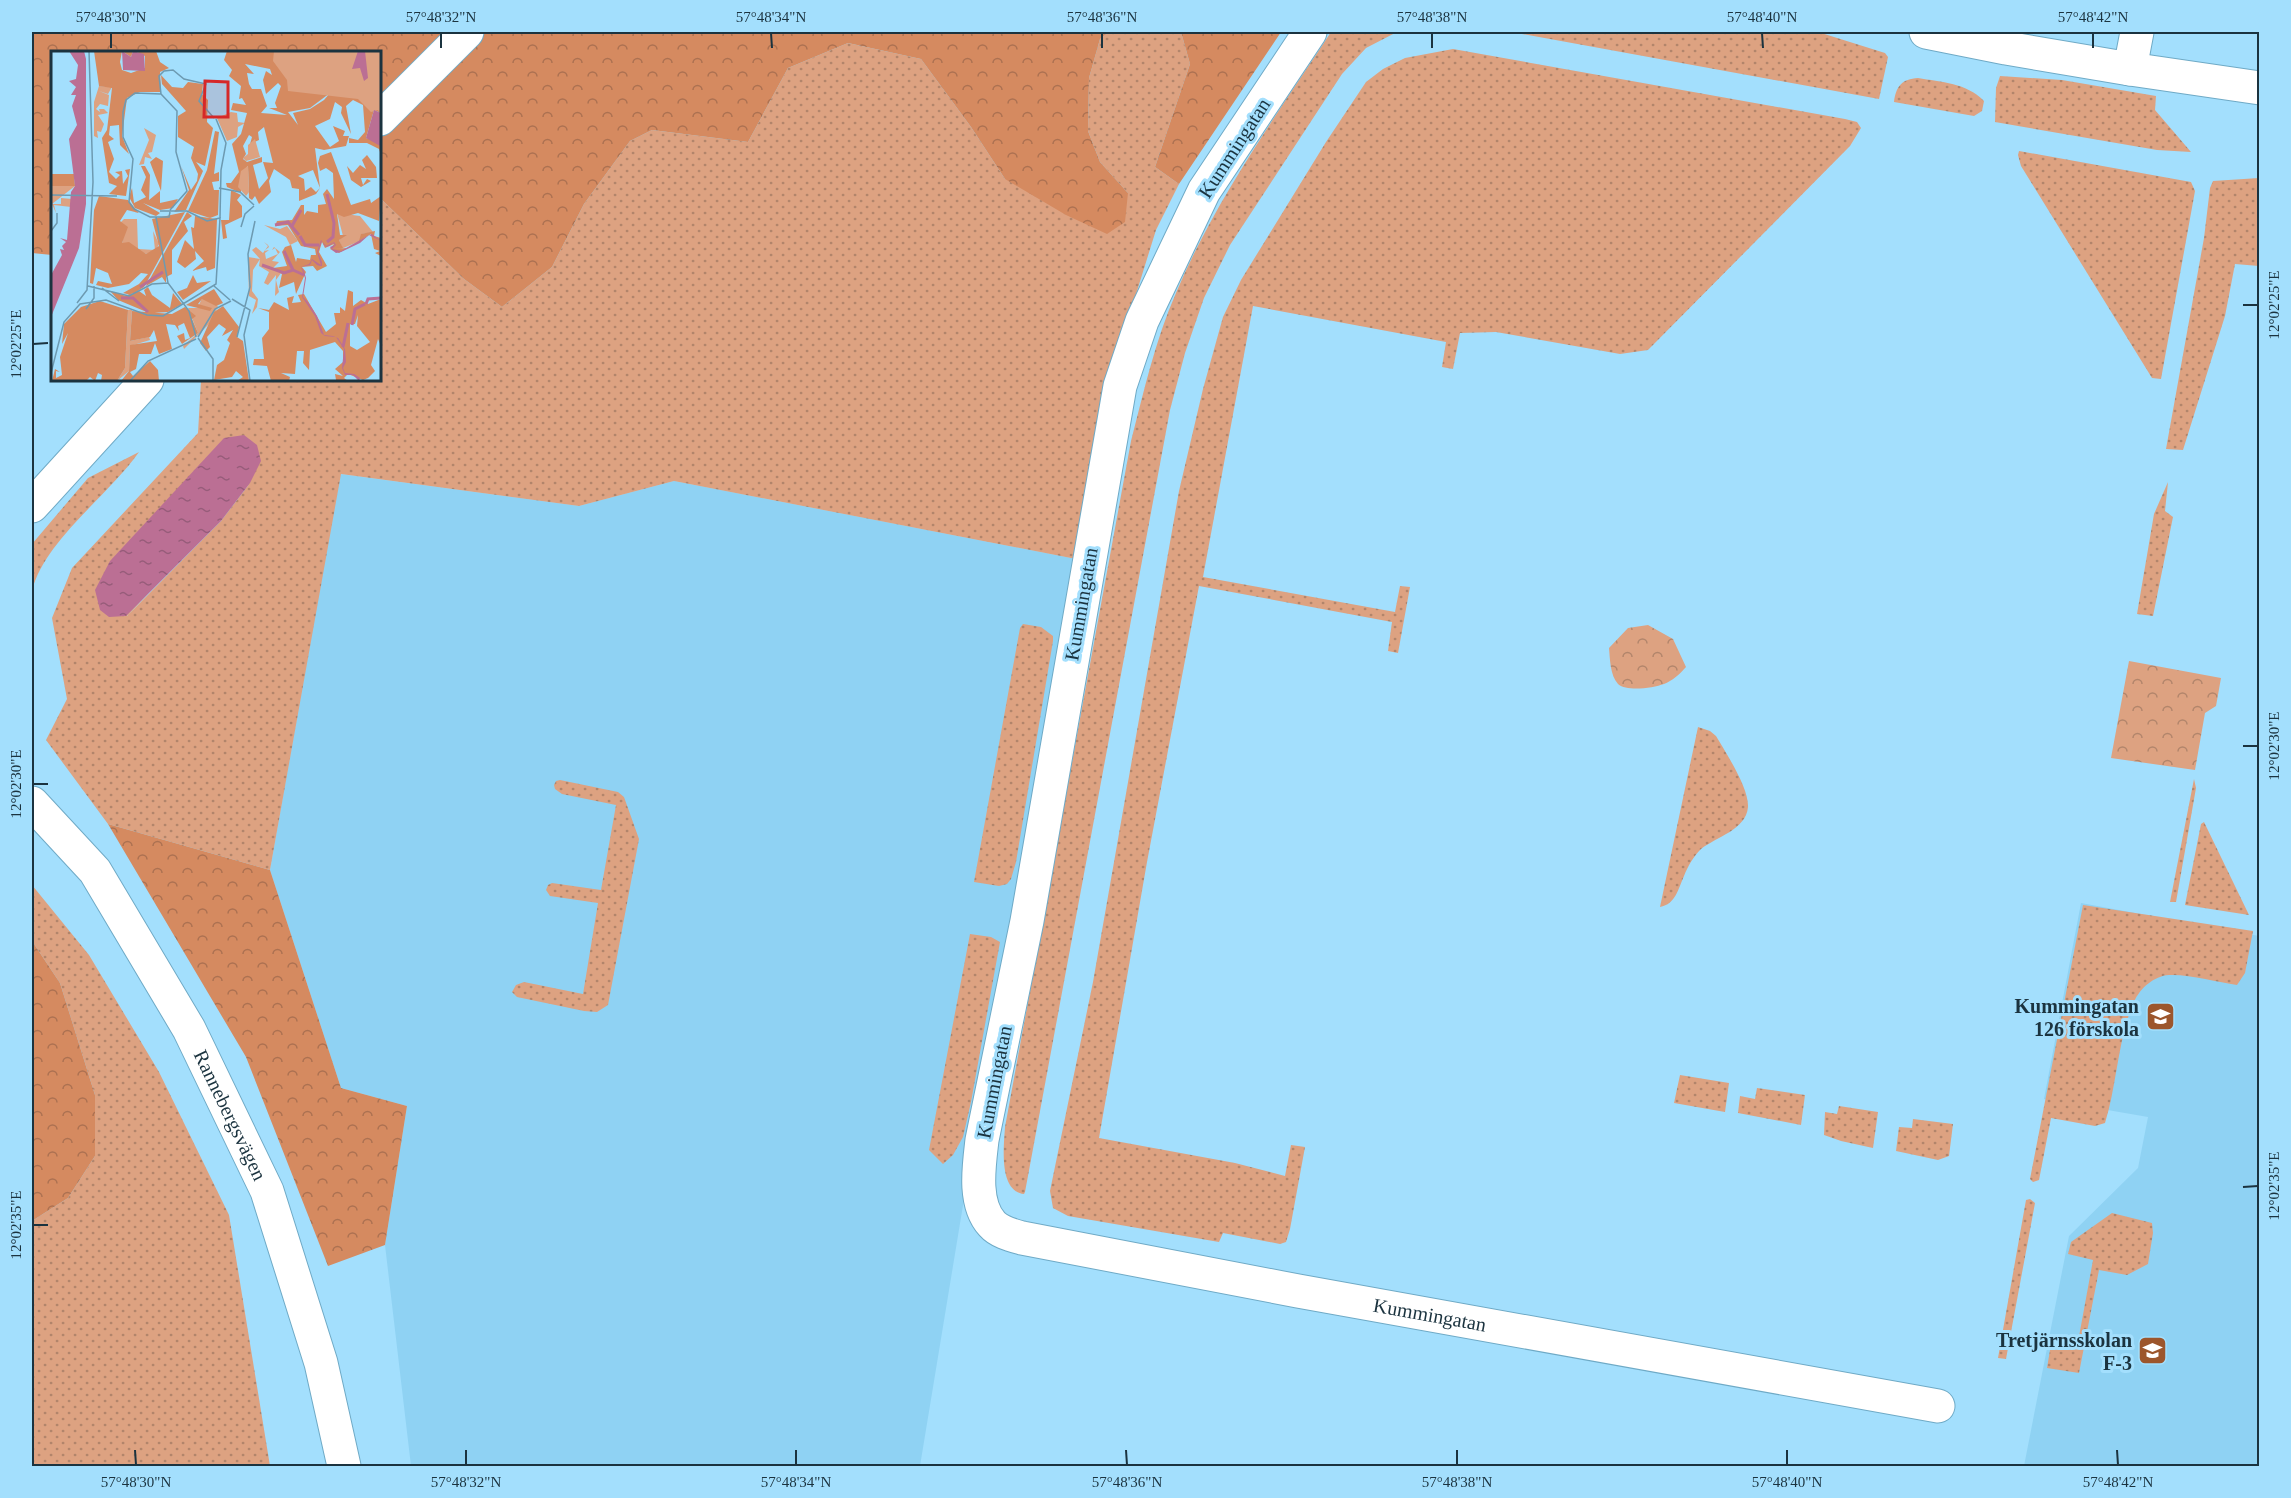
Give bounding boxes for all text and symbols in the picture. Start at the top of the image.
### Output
text: 57°48'30"N [76,9,146,25]
text: 57°48'32"N [406,9,476,25]
text: 57°48'34"N [736,9,806,25]
text: 57°48'36"N [1067,9,1137,25]
text: 57°48'38"N [1397,9,1467,25]
text: 57°48'40"N [1727,9,1797,25]
text: 57°48'42"N [2058,9,2128,25]
inset map [51,51,381,381]
street label: Kummingatan [1194,94,1275,203]
text: 12°02'25"E [2266,271,2282,340]
text: 12°02'25"E [8,310,24,379]
street label: Kummingatan [1060,546,1103,662]
text: 12°02'30"E [2266,712,2282,781]
text: 12°02'30"E [8,750,24,819]
place label: Kummingatan 126 förskola [2015,995,2139,1040]
school or university icon: Kummingatan 126 förskola [2144,1001,2176,1033]
street label: Kummingatan [972,1024,1017,1140]
street label: Rannebergsvägen [190,1046,271,1184]
text: 12°02'35"E [2266,1152,2282,1221]
text: 12°02'35"E [8,1191,24,1260]
street label: Kummingatan [1372,1294,1488,1336]
place label: Tretjärnsskolan F-3 [1996,1329,2132,1374]
school or university icon: Tretjärnsskolan F-3 [2137,1335,2169,1367]
text: 57°48'30"N [101,1474,171,1490]
text: 57°48'32"N [431,1474,501,1490]
text: 57°48'34"N [761,1474,831,1490]
text: 57°48'36"N [1092,1474,1162,1490]
text: 57°48'38"N [1422,1474,1492,1490]
text: 57°48'40"N [1752,1474,1822,1490]
text: 57°48'42"N [2083,1474,2153,1490]

